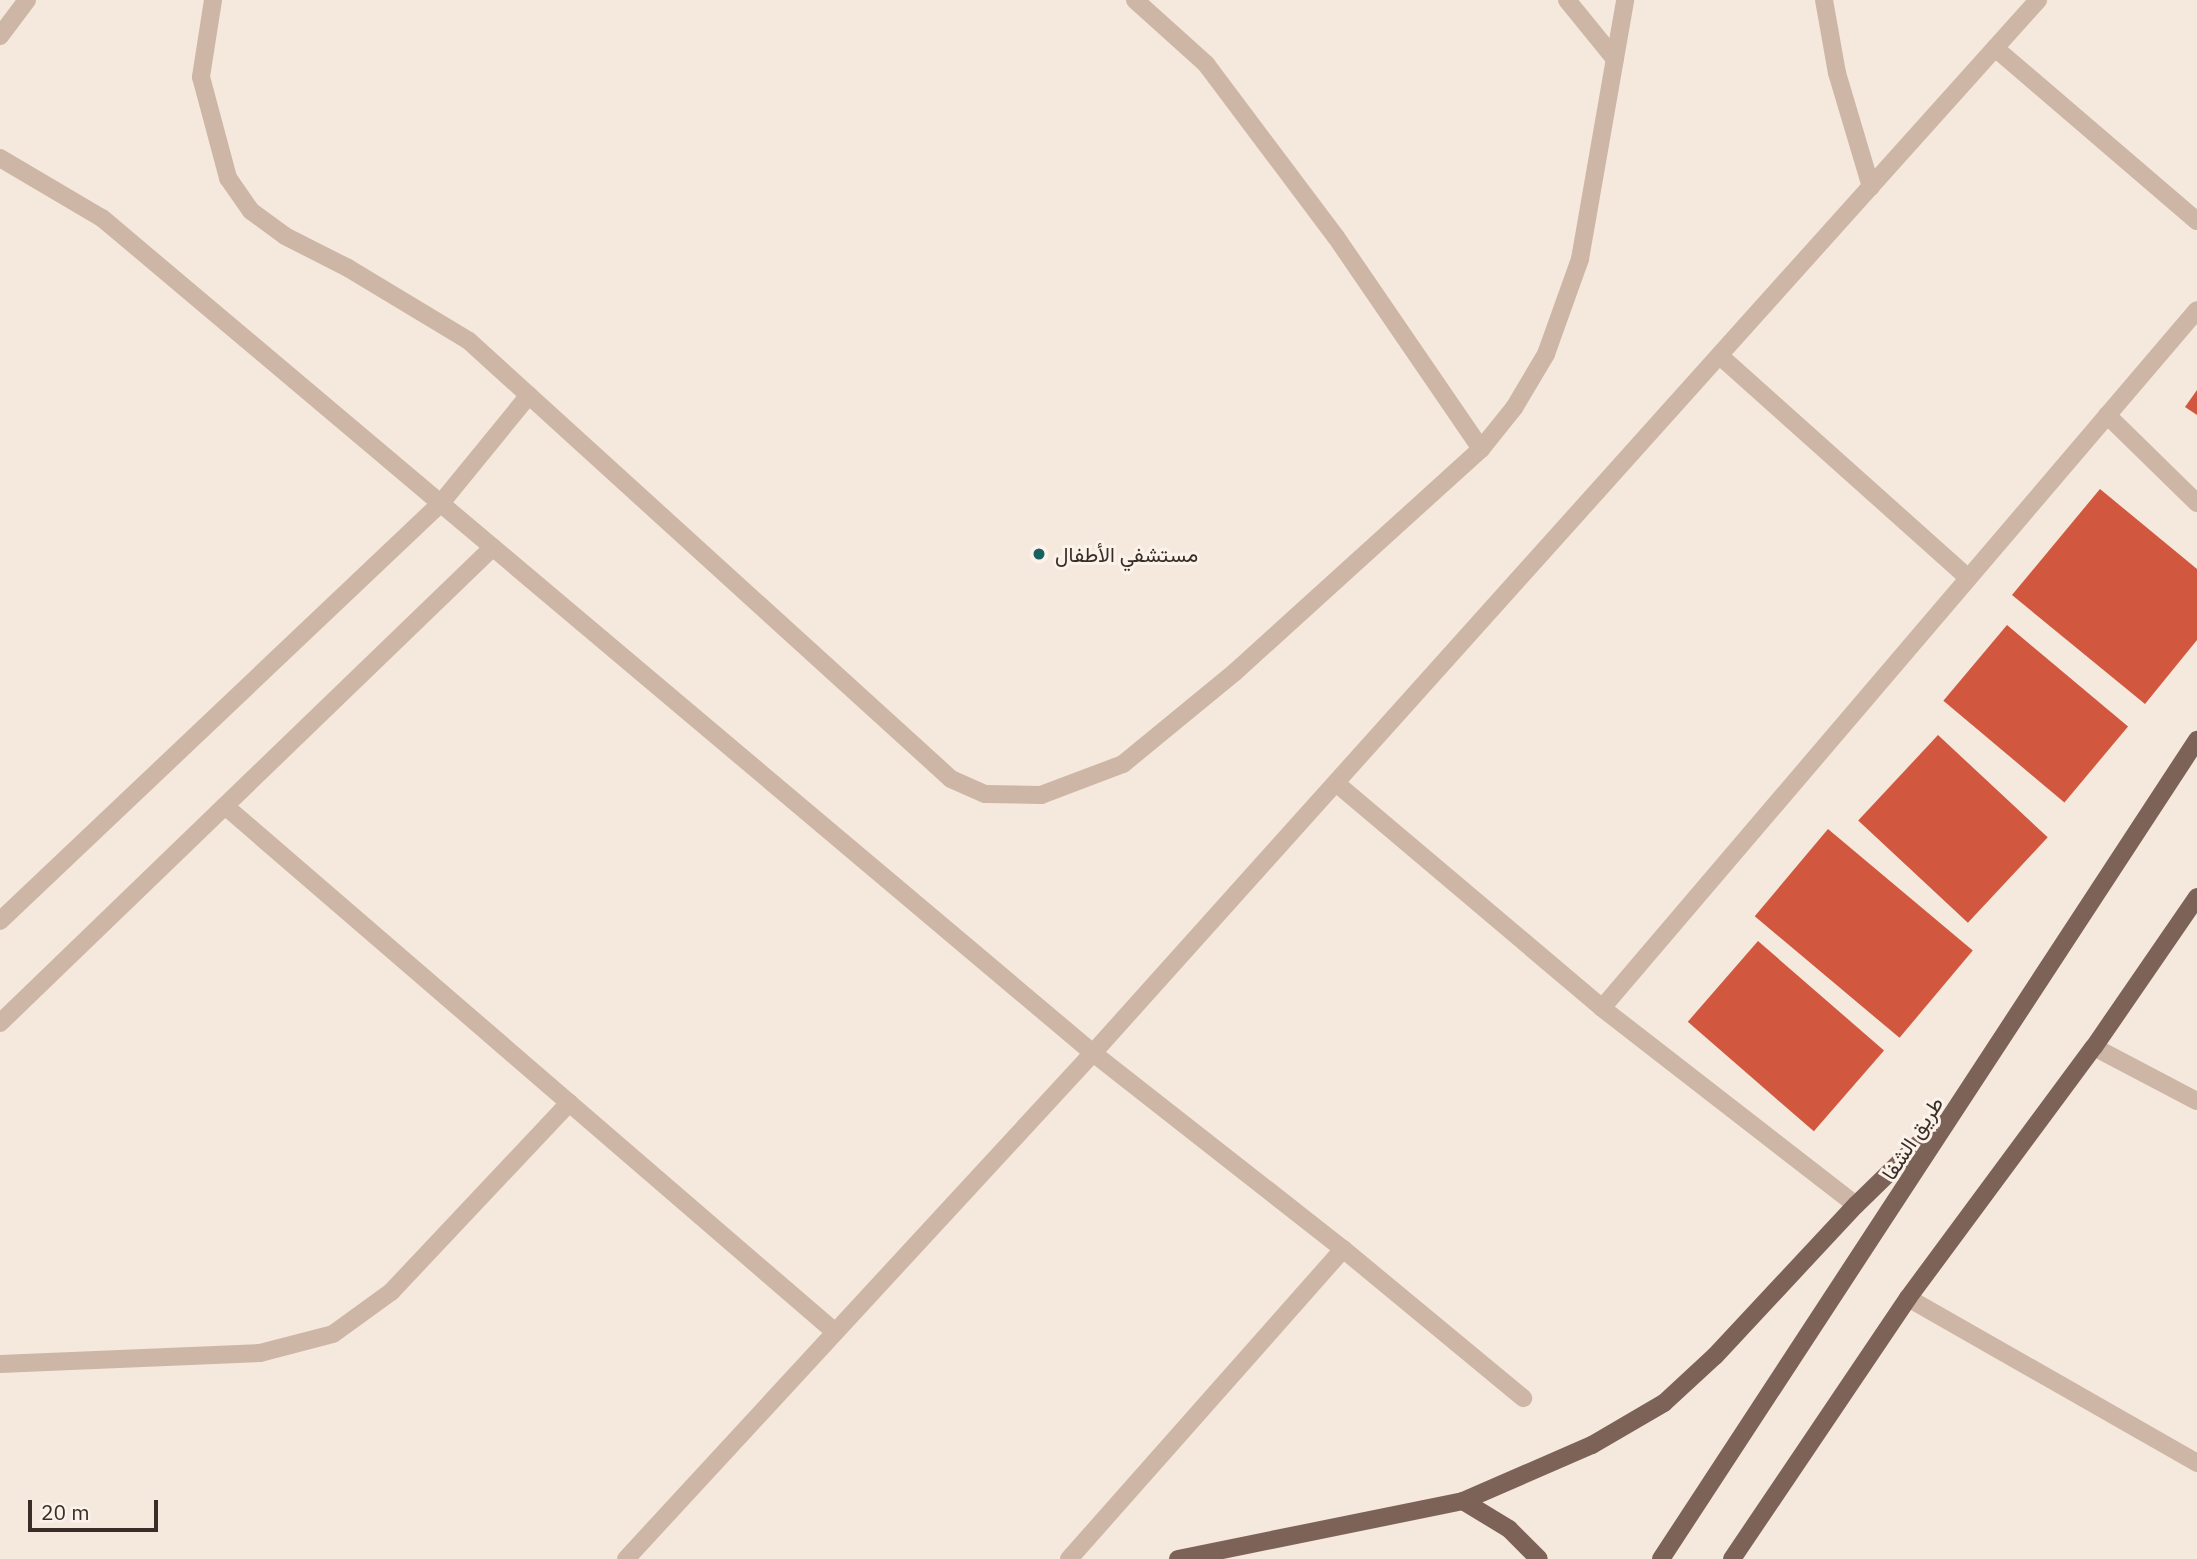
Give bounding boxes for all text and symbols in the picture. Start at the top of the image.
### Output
place label: مستشفي الأطفال [1055,541,1198,567]
marker: مستشفي الأطفال [1029,544,1049,564]
street label: طريق الشفا [1876,1092,1948,1184]
scale bar [32,1486,161,1530]
text: 20 m [41,1498,90,1526]

